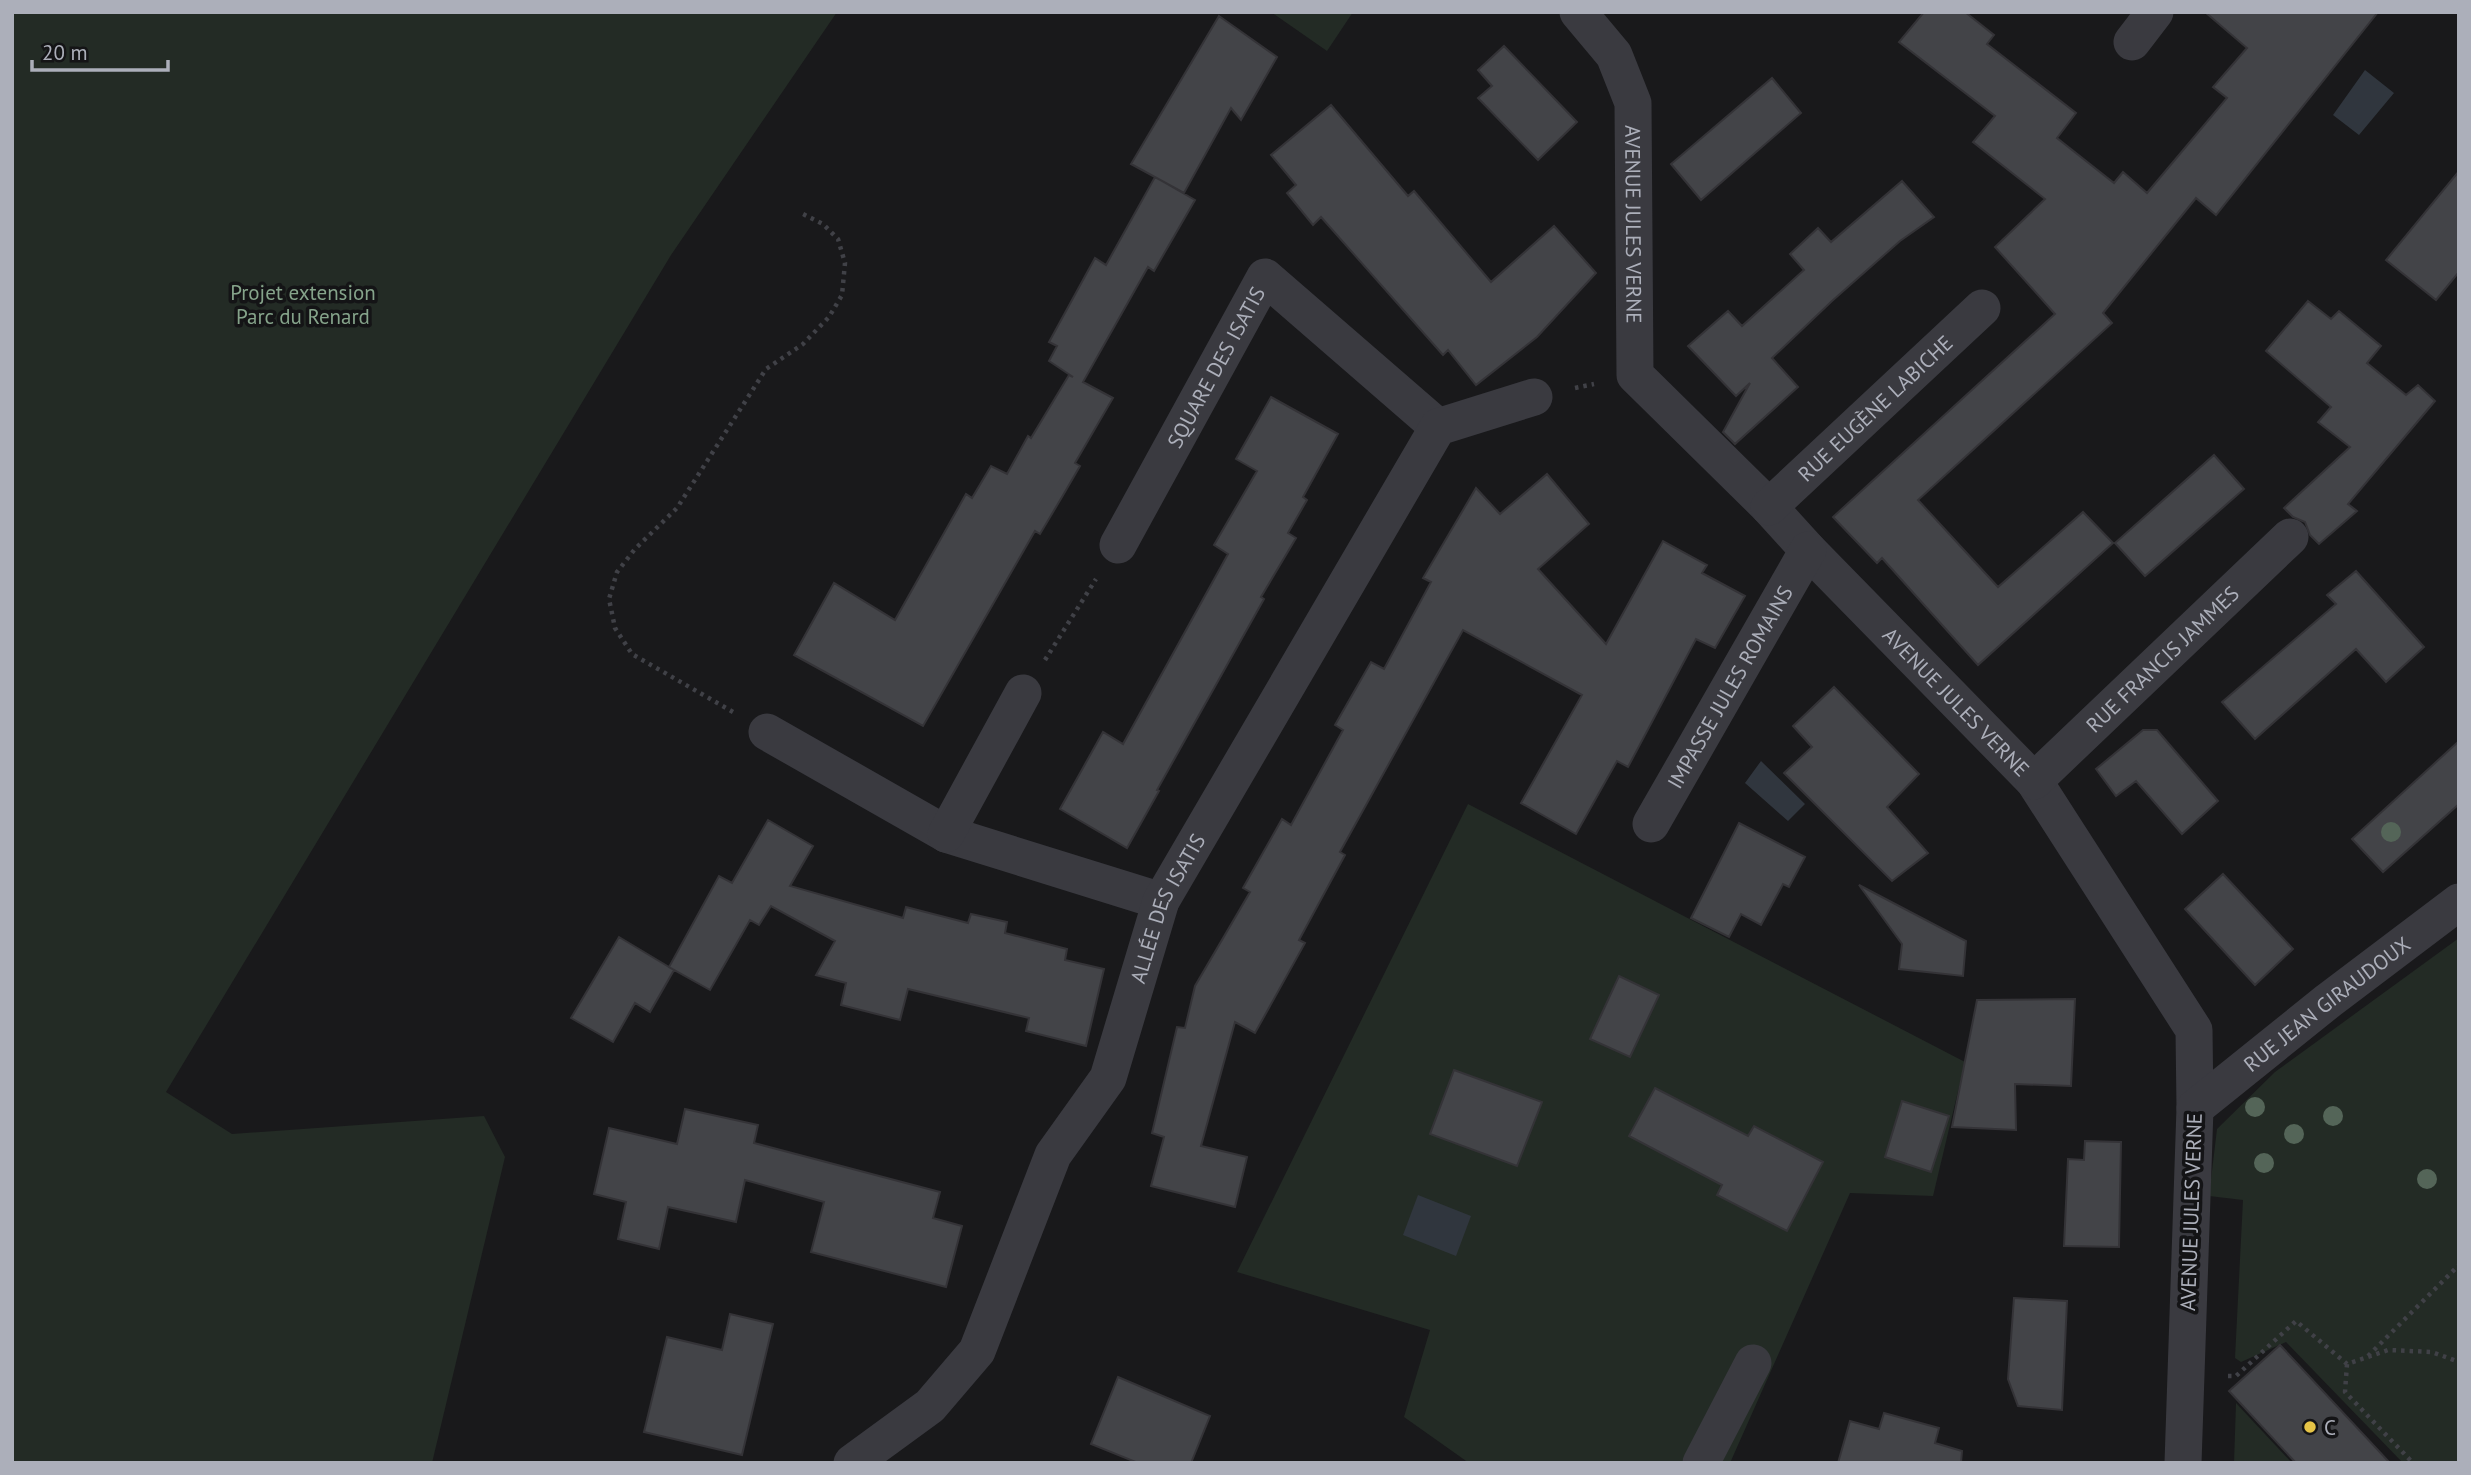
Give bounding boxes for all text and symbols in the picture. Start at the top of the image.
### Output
scale bar [32,28,168,72]
text: 20 m [42,39,88,66]
street label: AVENUE JULES VERNE [1620,125,1648,324]
park label: Projet extension Parc du Renard [230,279,376,330]
street label: SQUARE DES ISATIS [1161,282,1271,452]
street label: RUE EUGÈNE LABICHE [1792,329,1958,487]
street label: RUE FRANCIS JAMMES [2080,580,2244,738]
street label: IMPASSE JULES ROMAINS [1661,581,1798,793]
street label: AVENUE JULES VERNE [1877,621,2035,782]
street label: ALLÉE DES ISATIS [1124,829,1211,986]
street label: RUE JEAN GIRAUDOUX [2238,930,2415,1077]
street label: AVENUE JULES VERNE [2174,1112,2208,1312]
place label: C [2324,1414,2336,1441]
marker: C [2302,1419,2318,1435]

